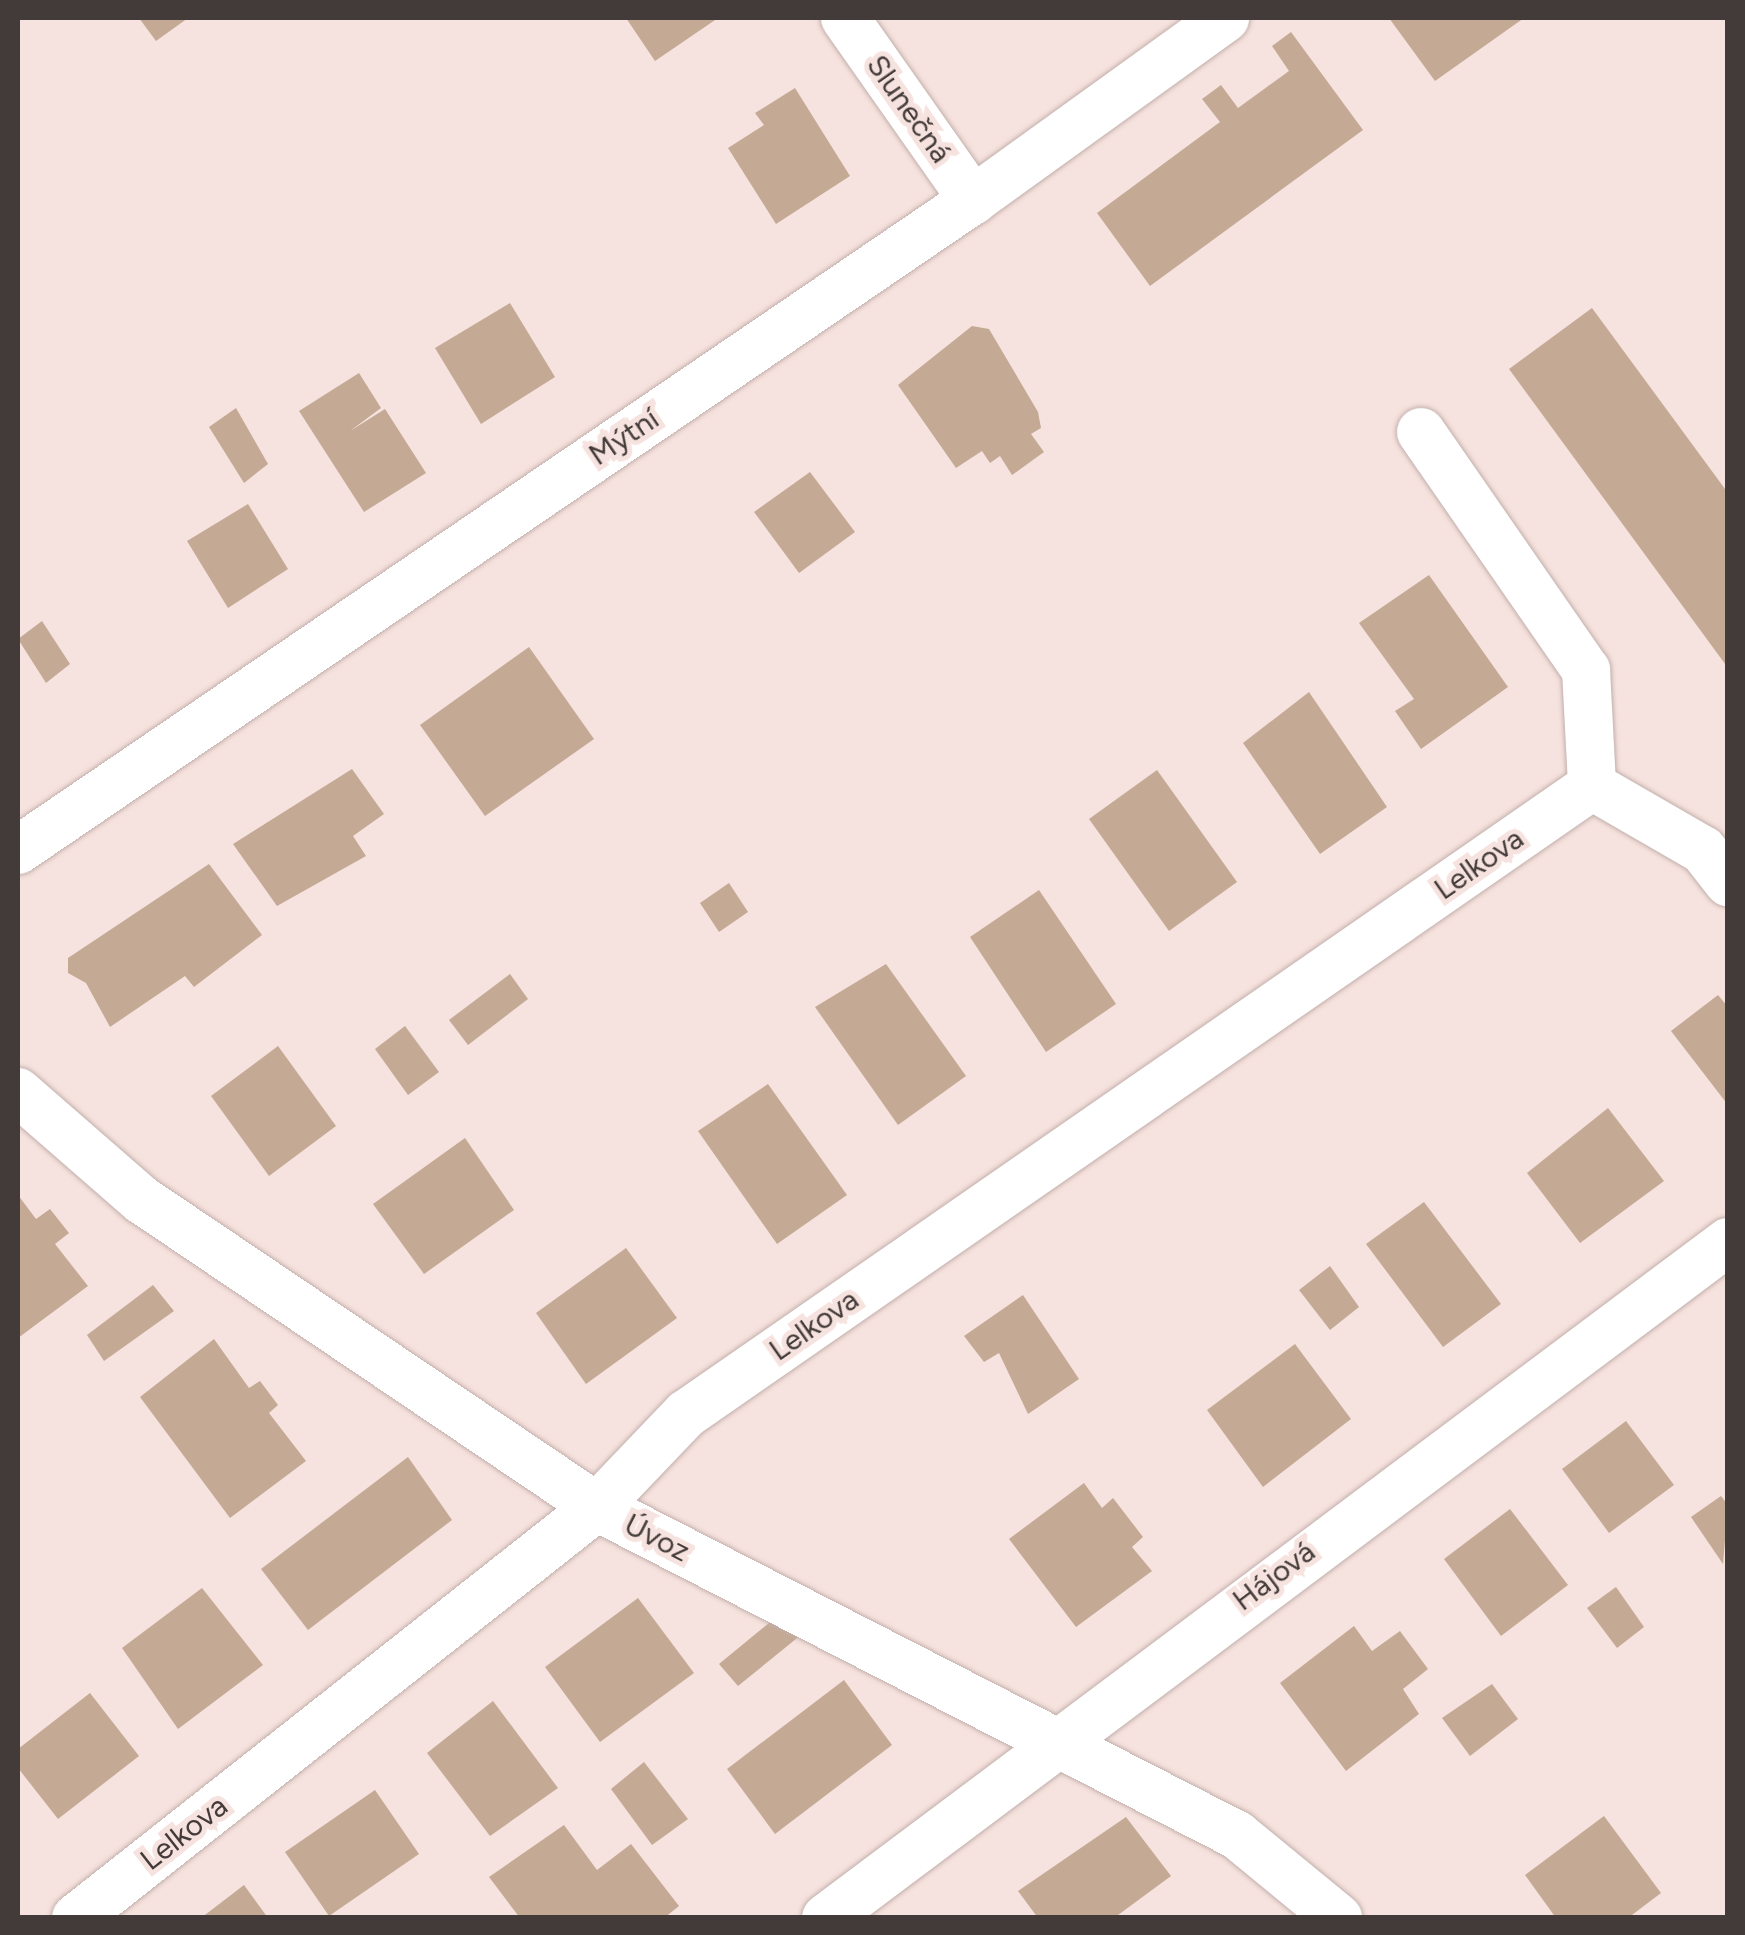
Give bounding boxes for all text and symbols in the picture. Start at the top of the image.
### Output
street label: Slunečná [859,48,959,170]
street label: Mýtní [582,401,666,473]
street label: Lelkova [1428,820,1530,908]
street label: Lelkova [763,1281,865,1369]
street label: Úvoz [618,1506,696,1570]
street label: Hájová [1226,1534,1322,1618]
street label: Lelkova [133,1788,235,1878]

